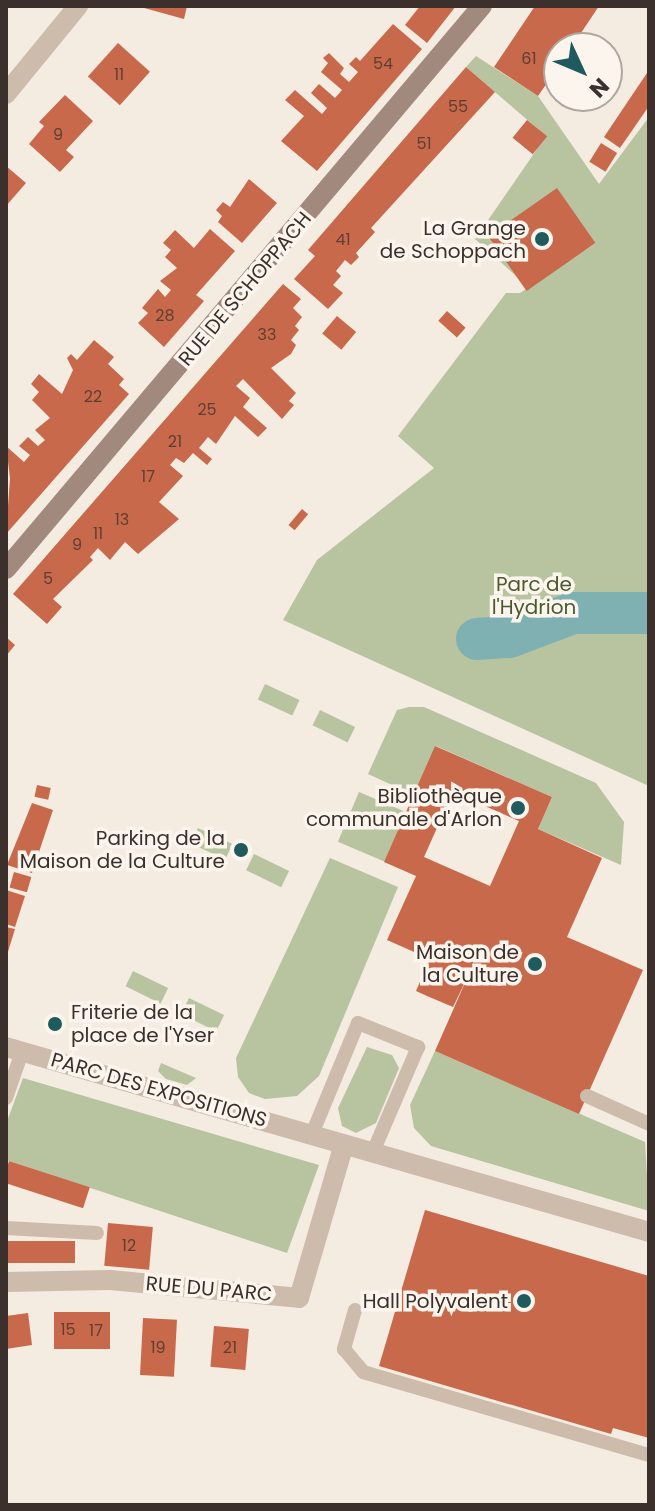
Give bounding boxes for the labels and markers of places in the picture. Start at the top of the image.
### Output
place label: La Grange de Schoppach [380,216,526,263]
marker: La Grange de Schoppach [533,230,551,248]
place label: Bibliothèque communale d'Arlon [306,784,502,831]
marker: Bibliothèque communale d'Arlon [509,799,527,817]
place label: Parking de la Maison de la Culture [20,826,225,873]
marker: Parking de la Maison de la Culture [232,841,250,859]
place label: Maison de la Culture [416,940,519,987]
marker: Maison de la Culture [526,955,544,973]
place label: Friterie de la place de l'Yser [71,1000,214,1047]
marker: Friterie de la place de l'Yser [46,1015,64,1033]
place label: Hall Polyvalent [363,1289,508,1313]
marker: Hall Polyvalent [515,1292,533,1310]

